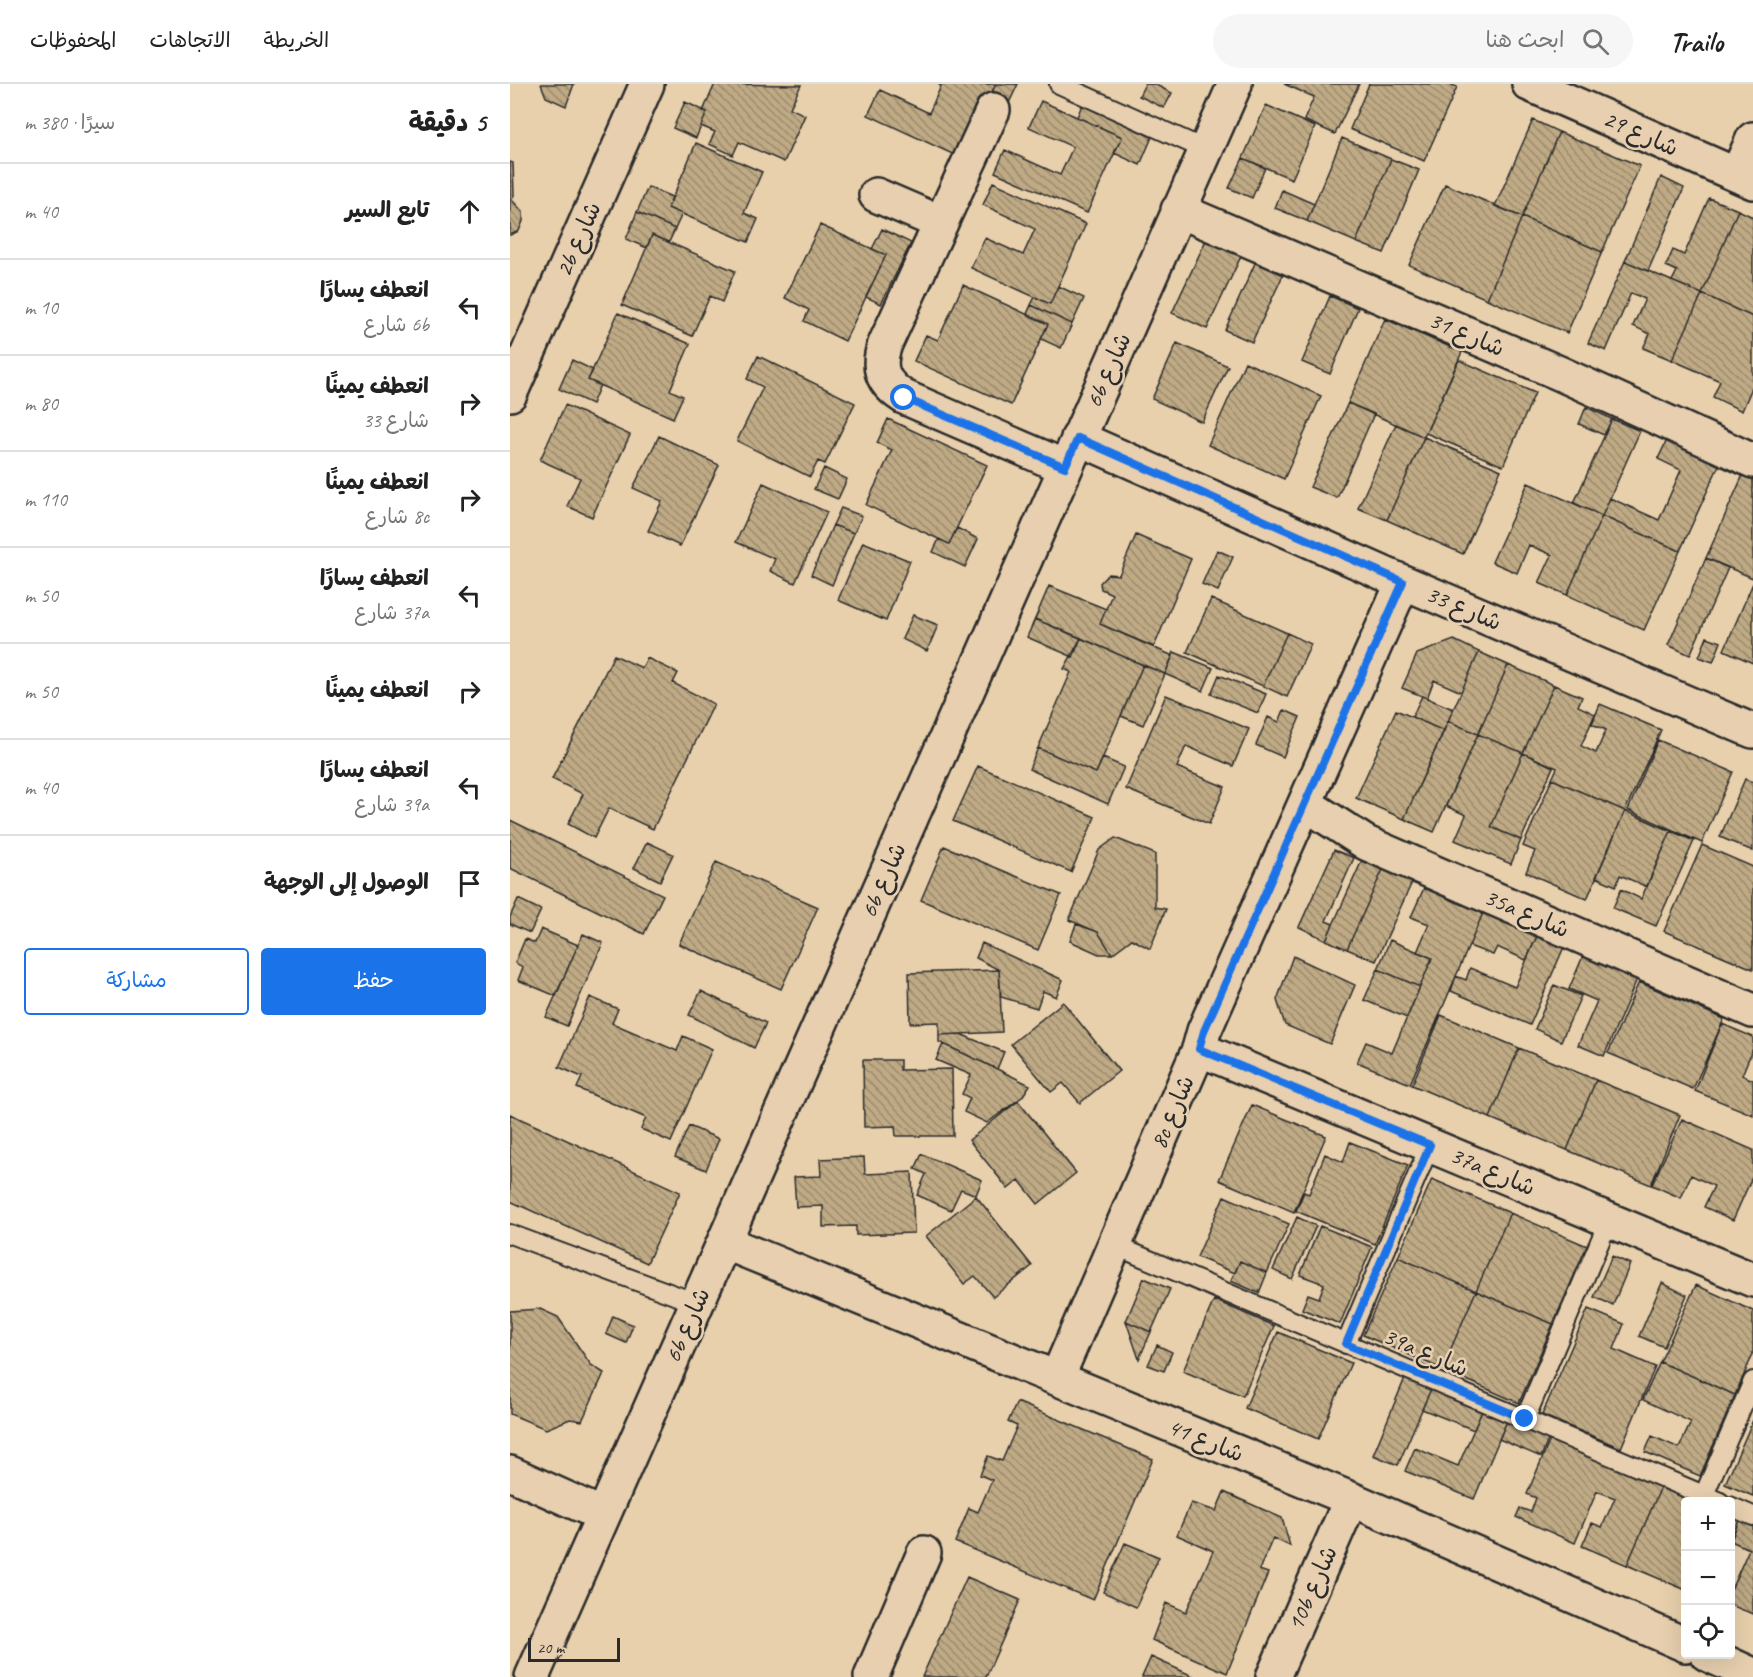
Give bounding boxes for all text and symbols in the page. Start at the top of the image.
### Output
search box [1213,14,1633,68]
text: Trailo [1669,24,1723,59]
icon: search [1579,25,1612,58]
text: ابحث هنا [1486,26,1564,54]
text: المحفوظات [30,27,116,53]
text: الاتجاهات [149,27,231,53]
text: الخريطة [264,27,329,53]
street label: شارع 29 [1598,103,1683,165]
text: 5 دقيقة [408,106,486,139]
text: سيرًا · 380 m [24,110,115,135]
icon: ahead [453,195,486,228]
text: تابع السير [345,196,429,224]
street label: 2b شارع [548,197,610,282]
text: 40 m [24,199,58,224]
text: انعطف يسارًا [320,276,429,304]
icon: left [453,291,486,324]
text: 10 m [24,295,58,320]
street label: شارع 31 [1424,305,1509,365]
text: 6b شارع [363,312,429,337]
street label: 6b شارع [1078,328,1140,413]
text: انعطف يمينًا [325,372,429,400]
route start [890,384,916,410]
icon: right [453,387,486,420]
text: 80 m [24,391,58,416]
text: شارع 33 [363,408,429,433]
text: انعطف يمينًا [325,468,429,496]
icon: right [453,483,486,516]
text: 110 m [24,487,67,512]
text: 8c شارع [365,504,429,529]
text: انعطف يسارًا [320,564,429,592]
icon: left [453,579,486,612]
street label: شارع 33 [1421,579,1506,639]
text: 50 m [24,583,58,608]
text: 37a شارع [354,600,429,625]
icon: right [453,675,486,708]
text: انعطف يمينًا [325,676,429,704]
text: 50 m [24,679,58,704]
text: انعطف يسارًا [320,756,429,784]
icon: left [453,771,486,804]
text: 40 m [24,775,58,800]
text: 39a شارع [354,792,429,817]
street label: 6b شارع [853,838,915,923]
icon: arrive [453,867,486,900]
text: الوصول إلى الوجهة [264,868,429,896]
street label: 35a شارع [1479,882,1574,946]
button: مشاركة [24,948,249,1015]
button: حفظ [261,948,486,1015]
street label: 8c شارع [1143,1071,1203,1154]
street label: 37a شارع [1445,1140,1540,1204]
street label: 6b شارع [657,1283,719,1368]
street label: 39a شارع [1378,1321,1473,1385]
route end [1511,1405,1537,1431]
street label: شارع 41 [1163,1411,1248,1471]
map controls [1681,1497,1735,1659]
button: + [1681,1497,1735,1551]
street label: 10b شارع [1280,1541,1346,1636]
button: − [1681,1551,1735,1605]
button: locate [1681,1605,1735,1659]
scale bar [528,1635,620,1662]
text: 20 m [537,1638,564,1658]

